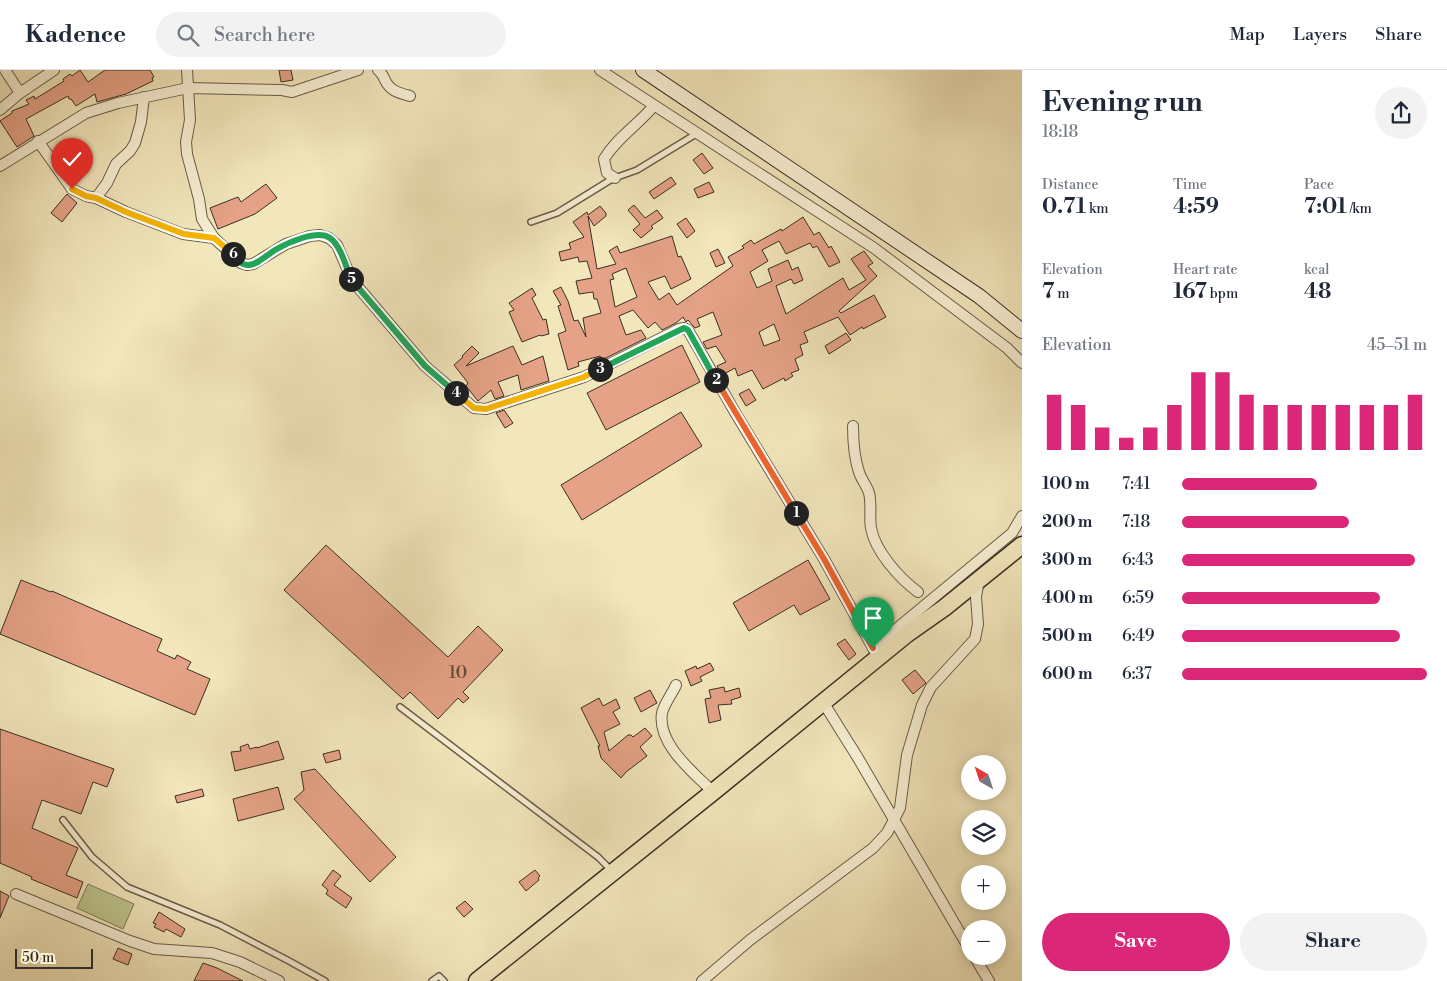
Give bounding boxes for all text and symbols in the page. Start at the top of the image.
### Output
search box [156,12,506,57]
text: Kadence [25,20,126,50]
icon: search [174,21,202,49]
text: Search here [214,23,315,47]
text: Map [1230,23,1265,46]
text: Layers [1293,23,1347,46]
text: Share [1375,23,1422,46]
text: Evening run [1042,85,1203,120]
button: share [1375,87,1427,139]
text: 18:18 [1042,122,1078,142]
pin [51,138,93,189]
icon: check [58,145,86,173]
text: Distance [1042,176,1099,194]
text: Time [1173,176,1207,194]
text: Pace [1304,176,1334,194]
text: 0.71 [1042,194,1086,220]
text: 4:59 [1173,194,1219,220]
text: 7:01 [1304,194,1347,220]
text: km [1086,200,1109,218]
text: /km [1347,200,1372,218]
pin: 6 [220,242,246,266]
text: 6 [229,245,238,263]
text: Elevation [1042,261,1103,279]
text: Heart rate [1173,261,1238,279]
text: kcal [1304,261,1329,279]
pin: 5 [338,266,364,292]
text: 5 [347,270,356,288]
text: 7 [1042,279,1054,305]
text: 167 [1173,279,1207,305]
text: 48 [1304,279,1331,305]
text: m [1054,285,1070,303]
text: bpm [1207,285,1238,303]
text: Elevation [1042,335,1111,355]
text: 45–51 m [1367,335,1427,355]
pin: 3 [588,356,612,382]
text: 3 [596,360,605,378]
pin: 2 [704,368,728,392]
text: 2 [712,371,721,389]
pin: 4 [444,380,468,406]
text: 4 [452,384,461,402]
text: 100 m [1042,474,1090,494]
text: 7:41 [1122,474,1150,494]
pin: 1 [784,500,808,526]
text: 1 [793,504,800,522]
text: 200 m [1042,512,1092,532]
text: 7:18 [1122,512,1150,532]
text: 300 m [1042,550,1092,570]
text: 6:43 [1122,550,1154,570]
text: 400 m [1042,588,1093,608]
text: 6:59 [1122,588,1154,608]
pin [852,597,894,648]
icon: arrive [859,604,887,632]
text: 500 m [1042,626,1092,646]
text: 6:49 [1122,626,1155,646]
house number: 10 [448,661,468,684]
text: 600 m [1042,664,1092,684]
text: 6:37 [1122,664,1152,684]
north arrow [961,755,1006,800]
map controls [961,755,1006,965]
button: layers [961,810,1006,855]
button: + [961,865,1006,910]
button: Save [1042,913,1230,971]
button: Share [1240,913,1427,971]
button: − [961,920,1006,965]
scale bar [15,946,92,969]
text: 50 m [22,949,54,967]

